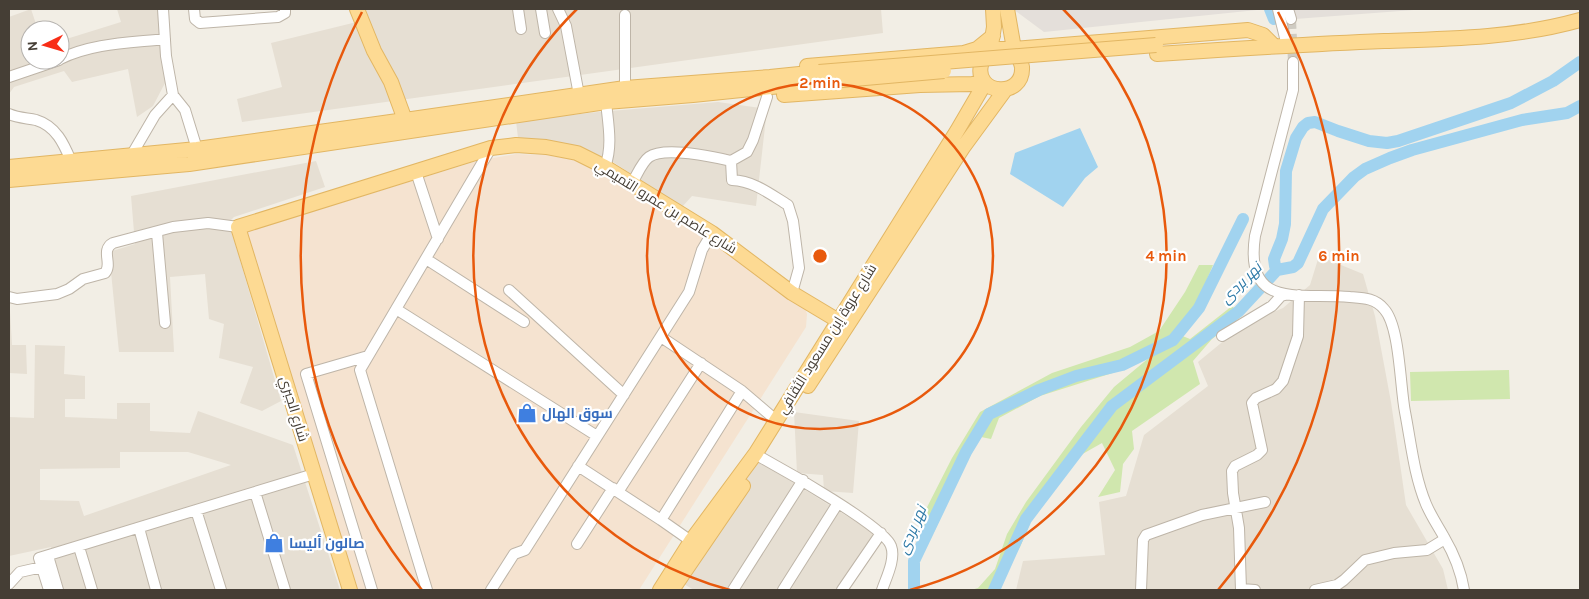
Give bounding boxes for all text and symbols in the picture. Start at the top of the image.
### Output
north arrow [20,20,70,70]
text: N [24,40,41,52]
text: 2 min [799,74,841,92]
street label: شارع عاصم بن عمرو التميمي [590,156,740,260]
centre of rings [811,247,829,265]
text: 4 min [1145,247,1187,265]
text: 6 min [1318,247,1360,265]
water label: نهر بردى [1217,257,1267,307]
street label: شارع عروة إبن مسعود الثقافي [774,261,883,419]
street label: شارع الجبري [273,374,312,445]
shop icon: سوق الهال [516,402,538,424]
place label: سوق الهال [542,405,613,422]
water label: نهر بردى [894,501,931,557]
shop icon: صالون أليسا [263,532,285,554]
place label: صالون أليسا [289,534,365,552]

